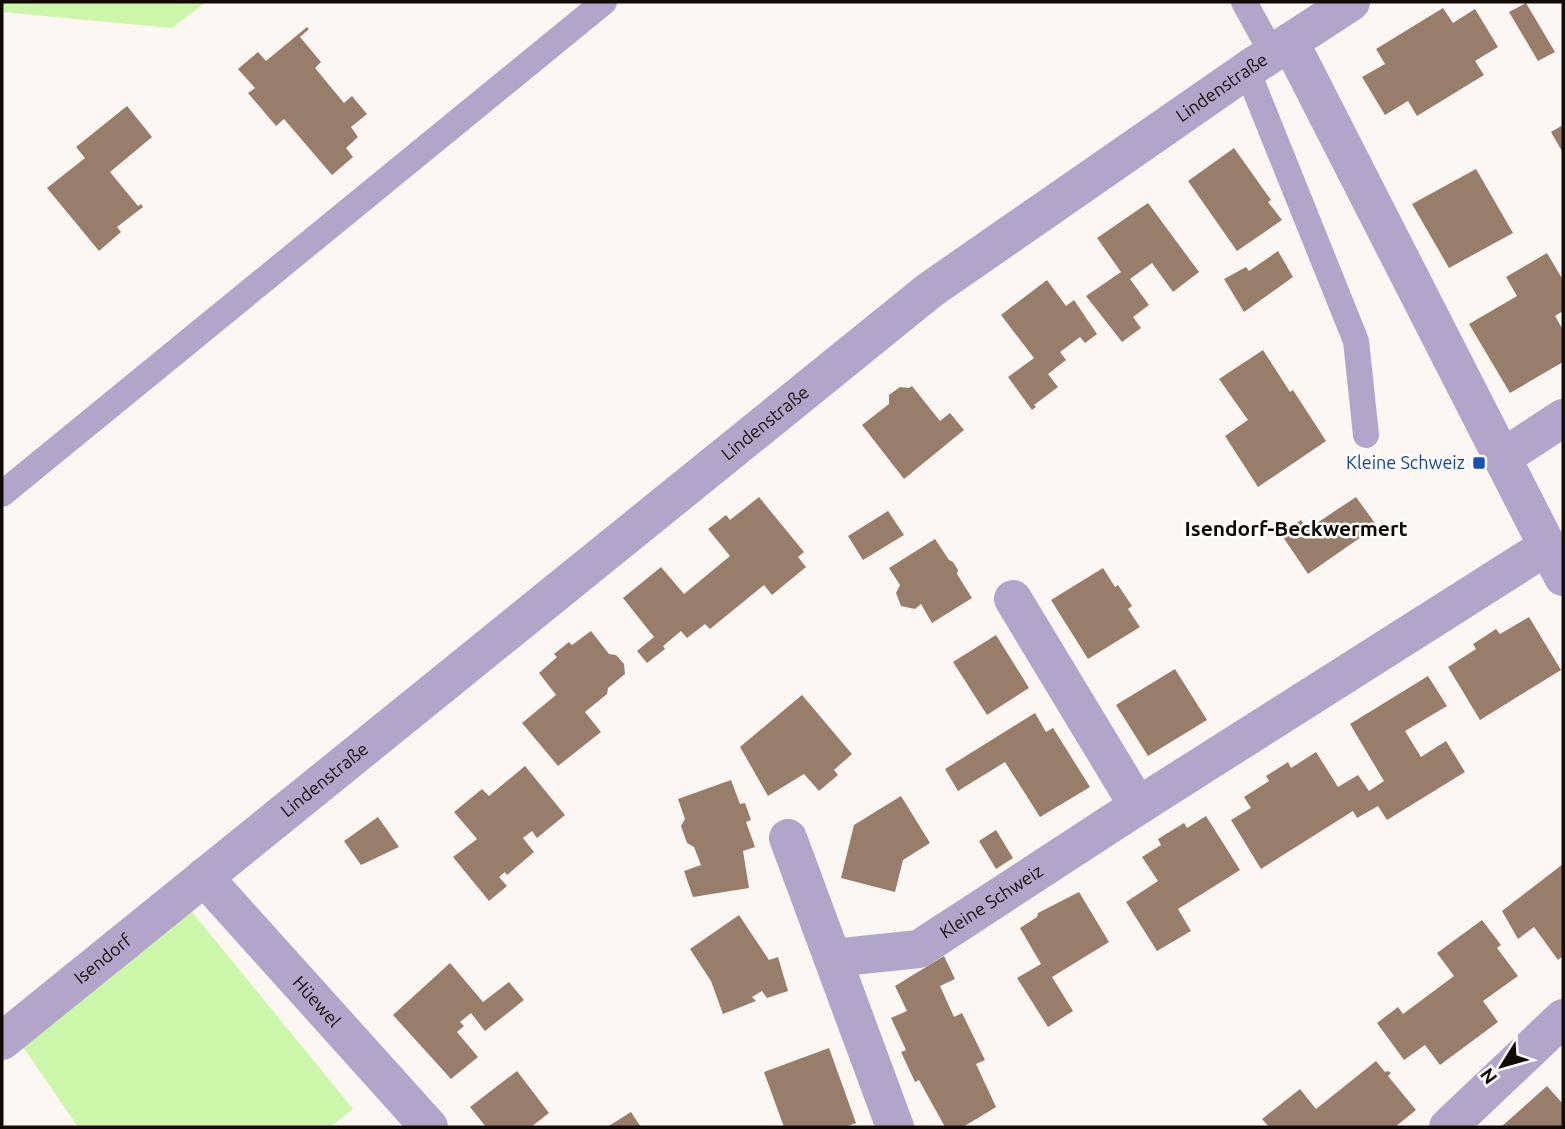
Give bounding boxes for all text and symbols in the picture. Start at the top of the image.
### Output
street label: Lindenstraße [1172,48,1271,125]
street label: Lindenstraße [717,381,812,464]
place label: Kleine Schweiz [1346,452,1465,472]
marker: Kleine Schweiz [1471,455,1487,471]
district label: Isendorf-Beckwermert [1184,516,1408,540]
street label: Lindenstraße [276,738,372,820]
street label: Kleine Schweiz [936,860,1046,942]
street label: Isendorf [70,929,135,987]
street label: Hüewel [289,972,345,1031]
north arrow [1467,1031,1537,1101]
text: N [1475,1064,1501,1089]

